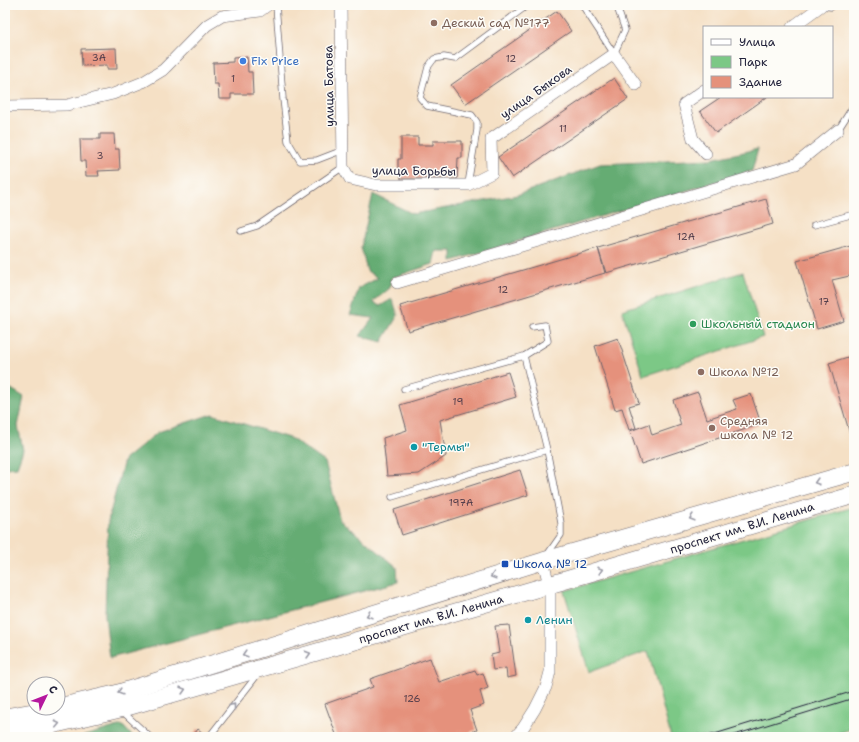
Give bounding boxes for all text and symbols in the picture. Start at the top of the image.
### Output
place label: Деский сад №177 [442,15,550,31]
marker: Деский сад №177 [429,18,439,28]
legend [703,26,833,98]
text: Улица [739,34,776,50]
street label: улица Батова [320,44,338,127]
house number: 3А [92,51,106,64]
house number: 12 [506,52,516,65]
place label: Fix Price [251,53,299,69]
text: Парк [739,54,768,70]
marker: Fix Price [238,56,248,66]
street label: улица Быкова [497,61,575,123]
house number: 1 [231,72,235,85]
text: Здание [739,74,783,90]
house number: 11 [559,122,567,135]
house number: 3 [97,149,104,162]
street label: улица Борьбы [372,162,456,180]
house number: 12А [677,230,695,243]
house number: 12 [498,283,508,296]
house number: 17 [819,295,829,308]
place label: Школьный стадион [701,316,815,332]
marker: Школьный стадион [688,319,698,329]
place label: Школа №12 [709,364,779,380]
marker: Школа №12 [696,367,706,377]
house number: 19 [453,395,463,408]
place label: Средняя школа № 12 [720,413,793,443]
marker: Средняя школа № 12 [707,423,717,433]
place label: "Термы" [422,439,470,455]
marker: "Термы" [409,442,419,452]
one-way arrow [813,477,820,486]
house number: 197А [449,496,473,509]
street label: проспект им. В.И. Ленина [668,498,816,558]
one-way arrow [688,513,695,522]
place label: Школа № 12 [513,556,587,572]
marker: Школа № 12 [500,559,510,569]
one-way arrow [596,566,603,575]
one-way arrow [489,571,496,580]
street label: проспект им. В.И. Ленина [357,591,506,647]
one-way arrow [365,610,372,619]
place label: Ленин [536,612,573,628]
marker: Ленин [523,615,533,625]
one-way arrow [241,649,248,658]
one-way arrow [304,650,311,659]
north arrow [26,676,66,716]
text: С [45,682,61,697]
one-way arrow [179,686,186,695]
one-way arrow [117,687,124,696]
house number: 126 [403,692,421,705]
one-way arrow [228,704,235,711]
one-way arrow [54,720,60,728]

